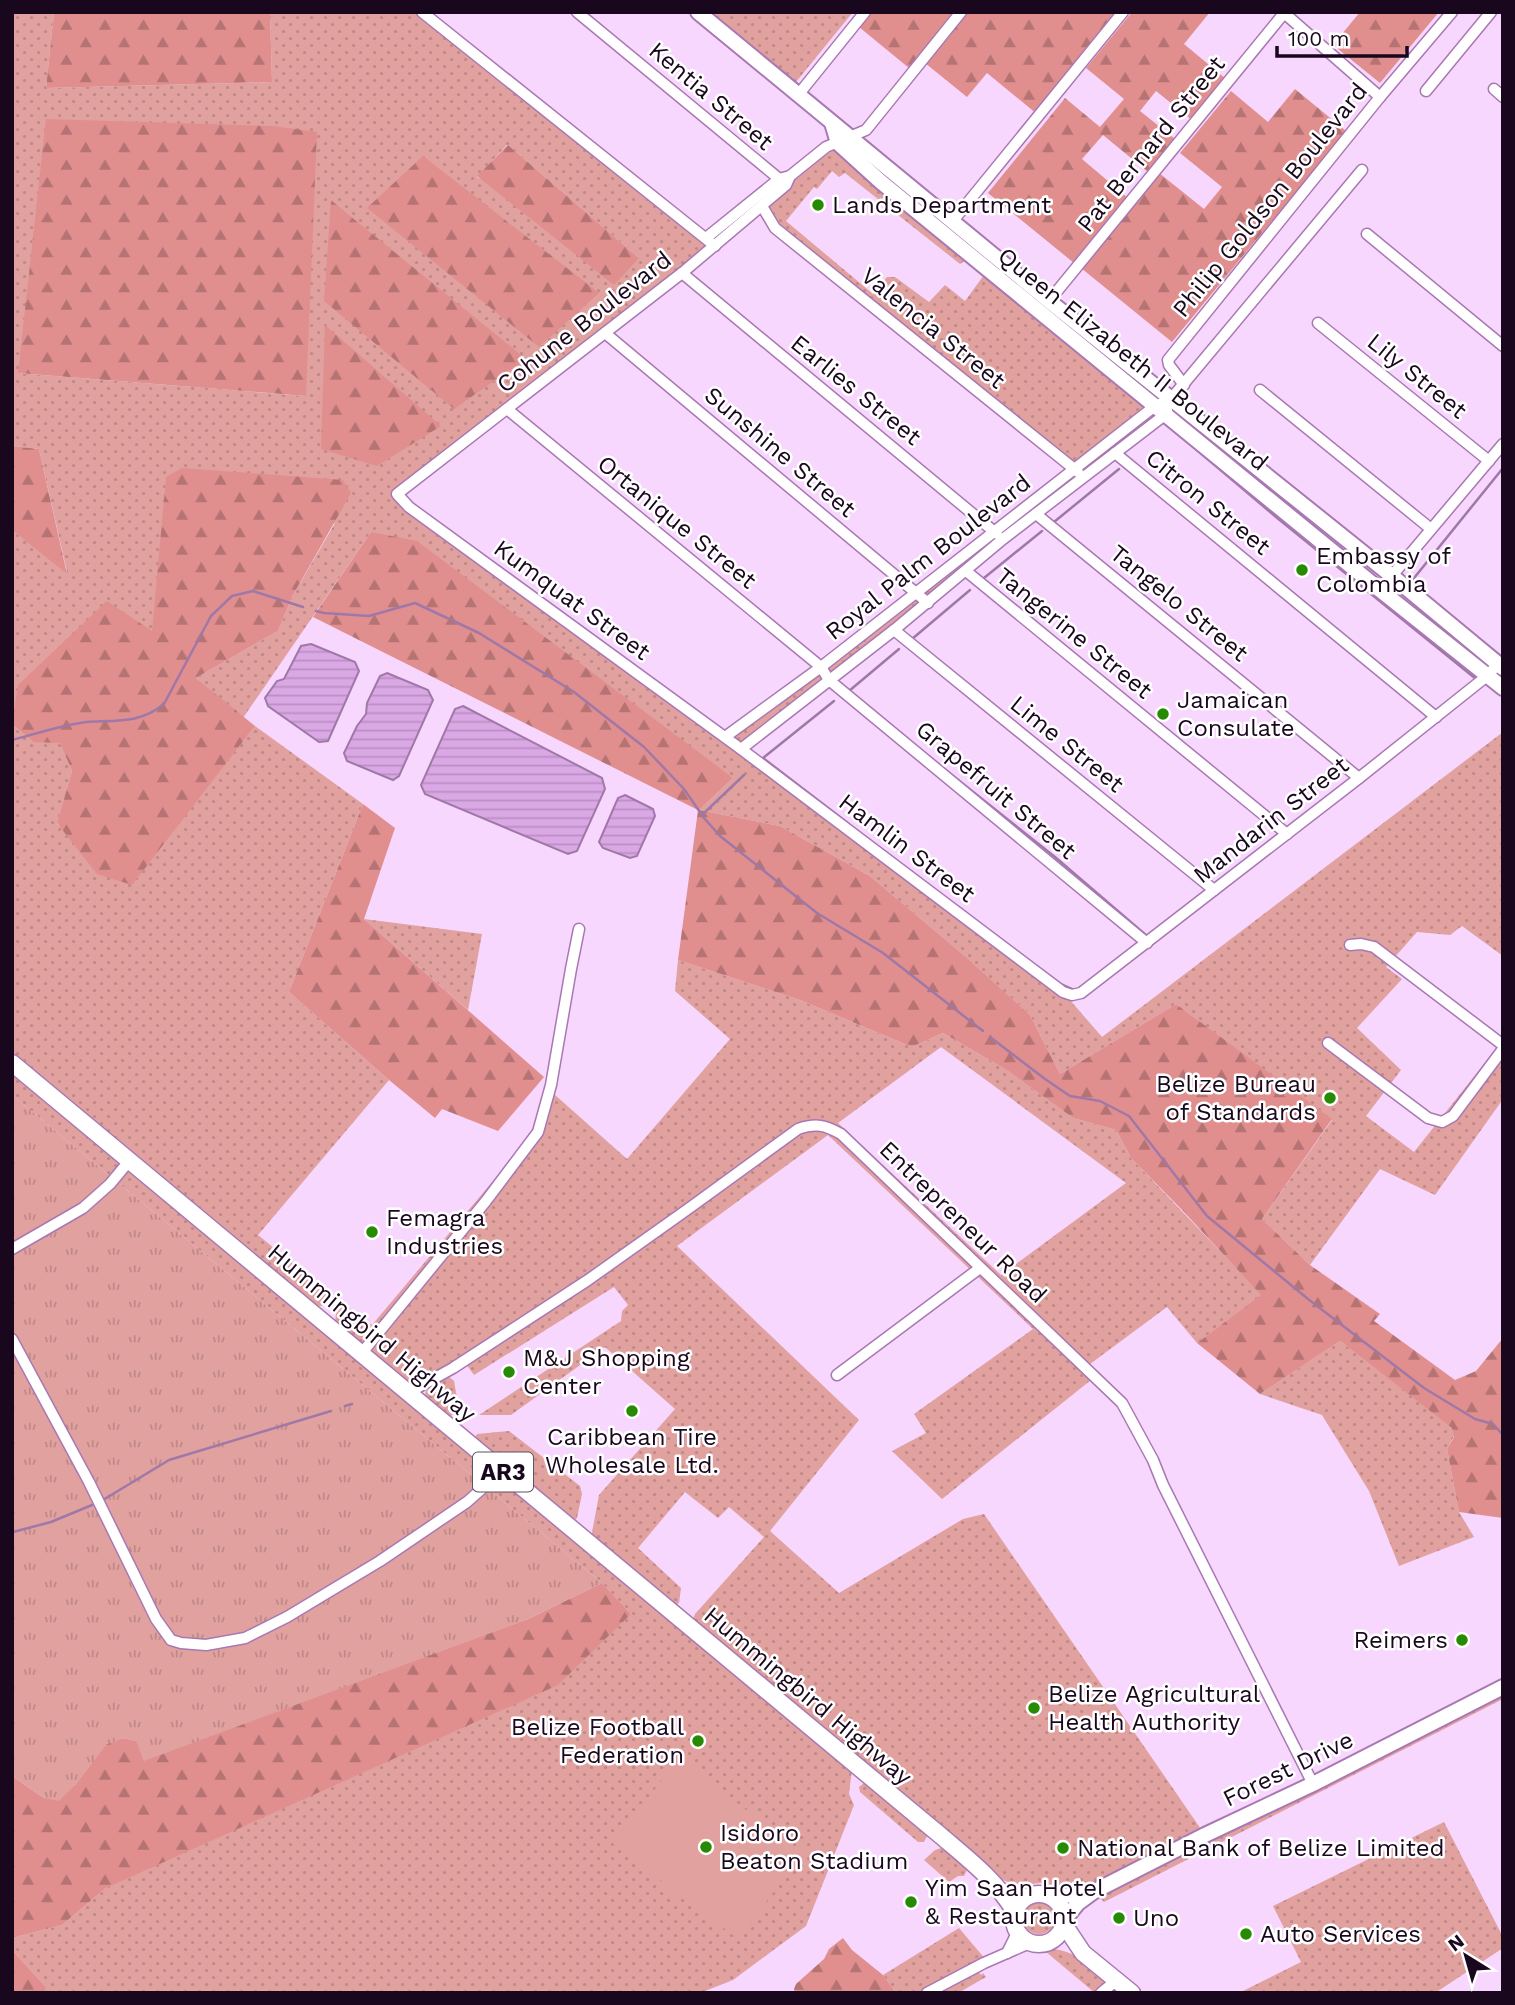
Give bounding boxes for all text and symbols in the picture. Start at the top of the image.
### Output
scale bar [1277,14,1406,58]
text: 100 m [1288,26,1350,51]
street label: Kentia Street [643,36,779,156]
street label: Pat Bernard Street [1071,50,1231,238]
street label: Philip Goldson Boulevard [1167,77,1373,323]
place label: Lands Department [832,191,1051,219]
marker: Lands Department [810,197,826,213]
street label: Queen Elizabeth II Boulevard [992,241,1274,477]
street label: Cohune Boulevard [491,245,677,399]
street label: Valencia Street [855,261,1011,395]
street label: Lily Street [1362,327,1472,425]
street label: Earlies Street [785,329,927,451]
street label: Sunshine Street [699,381,861,523]
street label: Citron Street [1140,443,1276,561]
street label: Ortanique Street [592,449,762,595]
street label: Royal Palm Boulevard [820,468,1036,646]
street label: Kumquat Street [488,534,656,666]
street label: Tangelo Street [1104,539,1254,667]
place label: Embassy of Colombia [1316,542,1452,598]
street label: Tangerine Street [990,562,1158,704]
marker: Embassy of Colombia [1294,562,1310,578]
place label: Jamaican Consulate [1177,686,1295,742]
street label: Lime Street [1005,690,1129,798]
marker: Jamaican Consulate [1155,706,1171,722]
street label: Grapefruit Street [910,715,1082,865]
street label: Mandarin Street [1188,751,1354,889]
street label: Hamlin Street [834,788,980,908]
place label: Belize Bureau of Standards [1156,1070,1316,1126]
marker: Belize Bureau of Standards [1322,1090,1338,1106]
street label: Entrepreneur Road [874,1135,1052,1309]
place label: Femagra Industries [386,1204,503,1260]
marker: Femagra Industries [364,1224,380,1240]
street label: Hummingbird Highway [262,1238,482,1429]
place label: M&J Shopping Center [523,1344,690,1400]
marker: M&J Shopping Center [501,1364,517,1380]
marker: Caribbean Tire Wholesale Ltd. [624,1403,640,1419]
place label: Caribbean Tire Wholesale Ltd. [545,1423,719,1479]
road number: AR3 [473,1452,533,1492]
street label: Hummingbird Highway [698,1601,918,1792]
place label: Reimers [1354,1626,1448,1654]
marker: Reimers [1454,1632,1470,1648]
place label: Belize Agricultural Health Authority [1048,1680,1261,1736]
marker: Belize Agricultural Health Authority [1026,1700,1042,1716]
place label: Belize Football Federation [511,1713,685,1769]
street label: Forest Drive [1218,1725,1358,1813]
marker: Belize Football Federation [690,1733,706,1749]
place label: Isidoro Beaton Stadium [720,1819,908,1875]
place label: National Bank of Belize Limited [1077,1834,1445,1862]
marker: Isidoro Beaton Stadium [698,1839,714,1855]
marker: National Bank of Belize Limited [1055,1840,1071,1856]
place label: Yim Saan Hotel & Restaurant [925,1874,1105,1930]
marker: Yim Saan Hotel & Restaurant [903,1894,919,1910]
place label: Uno [1133,1904,1179,1932]
marker: Uno [1111,1910,1127,1926]
place label: Auto Services [1260,1920,1421,1948]
north arrow [1431,1921,1501,1991]
marker: Auto Services [1238,1926,1254,1942]
text: N [1444,1929,1469,1956]

